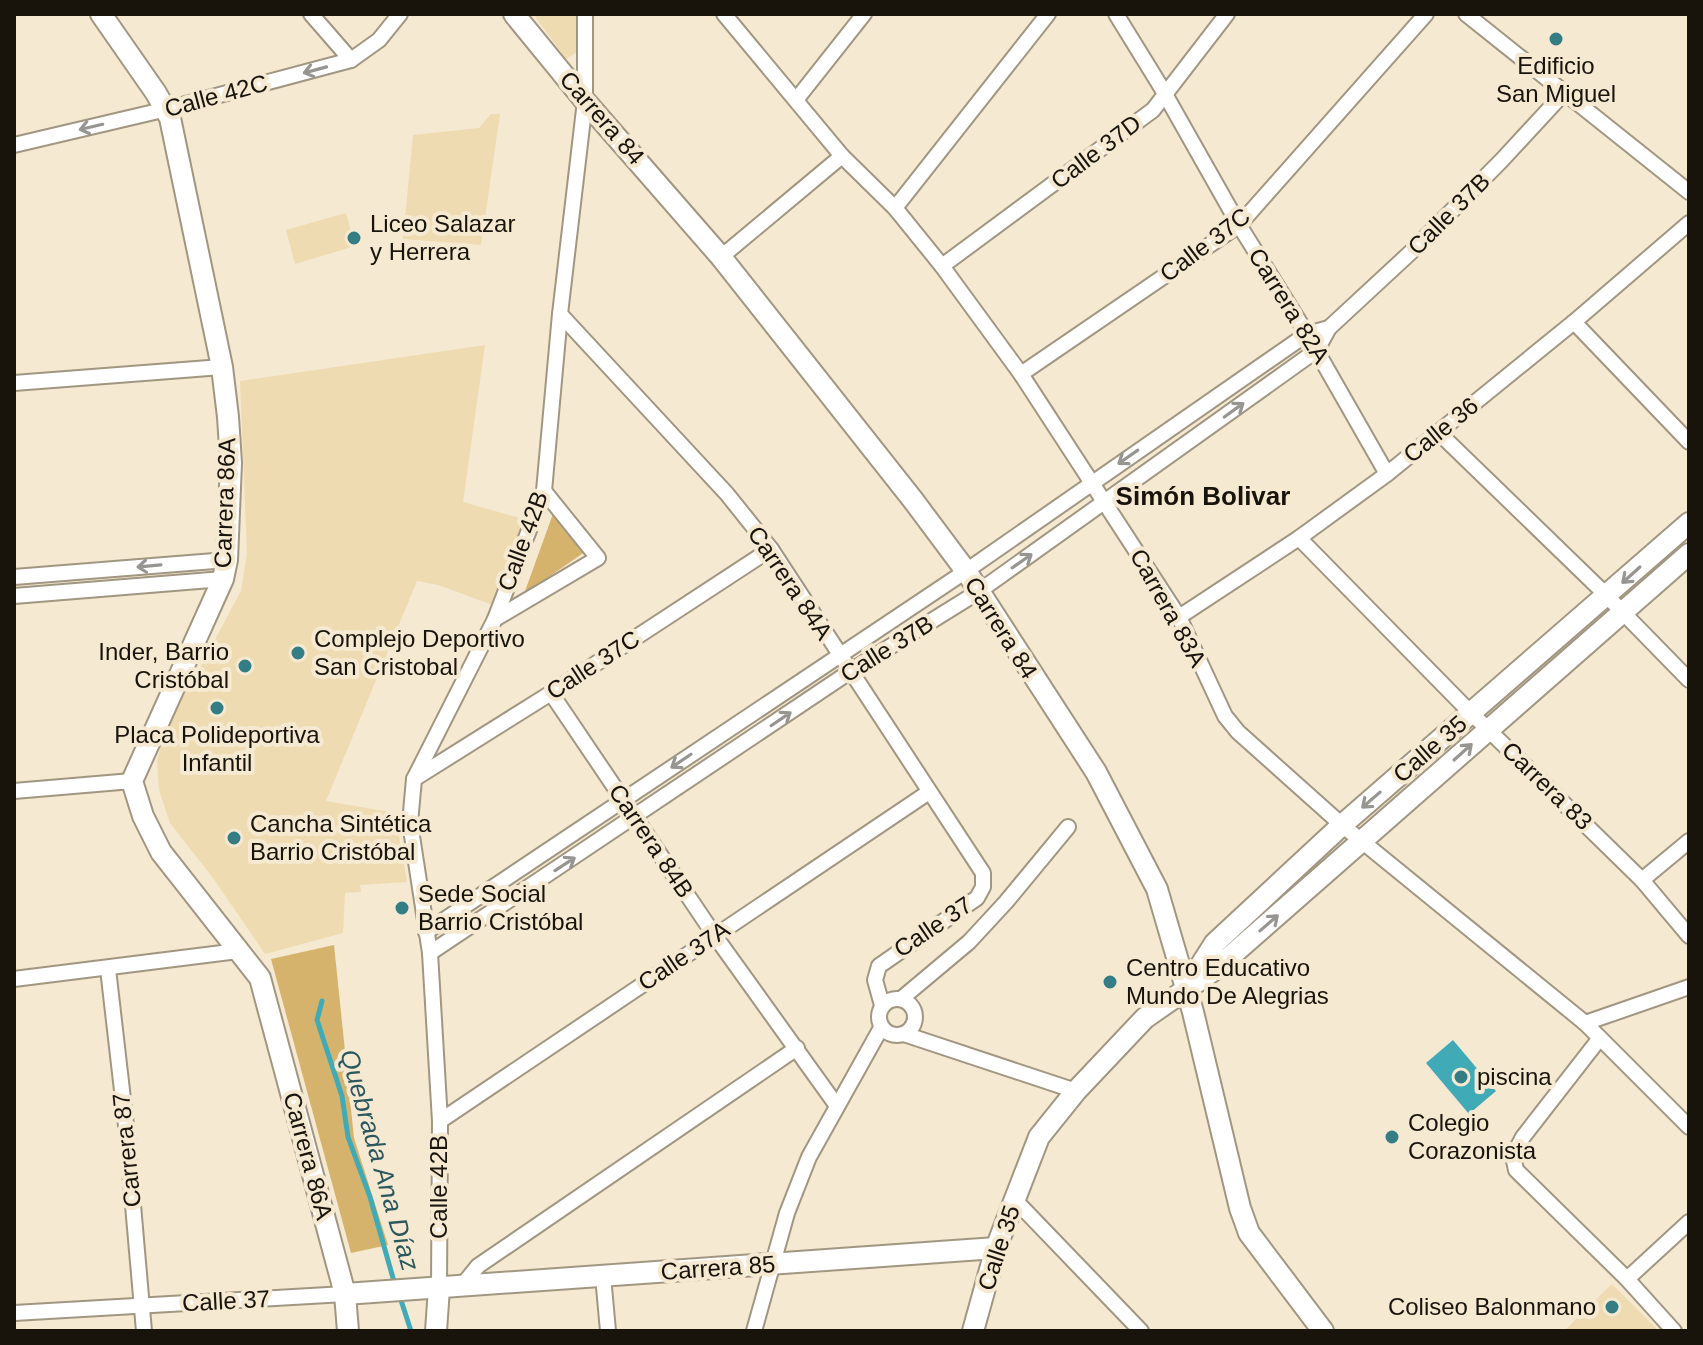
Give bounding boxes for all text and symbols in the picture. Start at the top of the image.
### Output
marker: Edificio San Miguel [1547,30,1565,48]
place label: Edificio San Miguel [1496,52,1616,107]
one-way arrow [302,63,328,78]
street label: Carrera 84 [555,66,650,170]
street label: Calle 42C [161,69,270,122]
street label: Calle 37D [1045,109,1146,194]
one-way arrow [79,120,104,135]
street label: Calle 37B [1402,167,1495,260]
street label: Calle 37C [1154,202,1255,287]
place label: Liceo Salazar y Herrera [370,210,515,265]
marker: Liceo Salazar y Herrera [345,229,363,247]
street label: Carrera 82A [1243,243,1336,368]
street label: Calle 36 [1398,391,1483,468]
one-way arrow [1222,402,1244,418]
street label: Carrera 86A [209,437,240,569]
one-way arrow [1117,449,1139,465]
district label: Simón Bolivar [1116,481,1290,511]
street label: Calle 42B [492,487,553,594]
street label: Carrera 84A [743,521,838,644]
street label: Carrera 83A [1125,544,1212,671]
one-way arrow [1011,553,1033,569]
one-way arrow [136,559,163,574]
one-way arrow [1621,566,1641,584]
street label: Carrera 84 [960,572,1043,684]
street label: Calle 37B [835,610,938,688]
place label: Complejo Deportivo San Cristobal [314,625,525,680]
street label: Calle 37C [541,625,644,705]
place label: Inder, Barrio Cristóbal [98,638,229,693]
marker: Complejo Deportivo San Cristobal [289,644,307,662]
marker: Inder, Barrio Cristóbal [236,657,254,675]
marker: Placa Polideportiva Infantil [208,699,226,717]
street label: Calle 35 [1388,710,1472,788]
one-way arrow [770,711,792,727]
place label: Placa Polideportiva Infantil [114,721,320,776]
street label: Carrera 83 [1497,736,1598,835]
one-way arrow [1452,744,1472,762]
one-way arrow [671,753,693,769]
street label: Carrera 84B [604,779,699,902]
one-way arrow [1361,791,1381,809]
place label: Cancha Sintética Barrio Cristóbal [250,810,432,865]
marker: Cancha Sintética Barrio Cristóbal [225,829,243,847]
one-way arrow [554,855,576,872]
place label: Sede Social Barrio Cristóbal [418,880,583,935]
street label: Calle 37 [889,891,977,962]
marker: Sede Social Barrio Cristóbal [393,899,411,917]
one-way arrow [1258,914,1278,932]
street label: Calle 37A [633,915,734,996]
place label: Centro Educativo Mundo De Alegrias [1126,954,1329,1009]
marker: Centro Educativo Mundo De Alegrias [1101,973,1119,991]
water label: Quebrada Ana Díaz [334,1046,426,1274]
place label: piscina [1477,1063,1552,1090]
marker: piscina [1452,1068,1470,1086]
street label: Carrera 86A [279,1089,338,1223]
street label: Carrera 87 [107,1092,146,1209]
place label: Colegio Corazonista [1408,1109,1537,1164]
marker: Colegio Corazonista [1383,1128,1401,1146]
street label: Calle 42B [425,1135,452,1239]
street label: Calle 35 [972,1202,1025,1294]
street label: Carrera 85 [660,1250,776,1285]
street label: Calle 37 [181,1285,271,1316]
place label: Coliseo Balonmano [1388,1293,1596,1320]
marker: Coliseo Balonmano [1603,1298,1621,1316]

